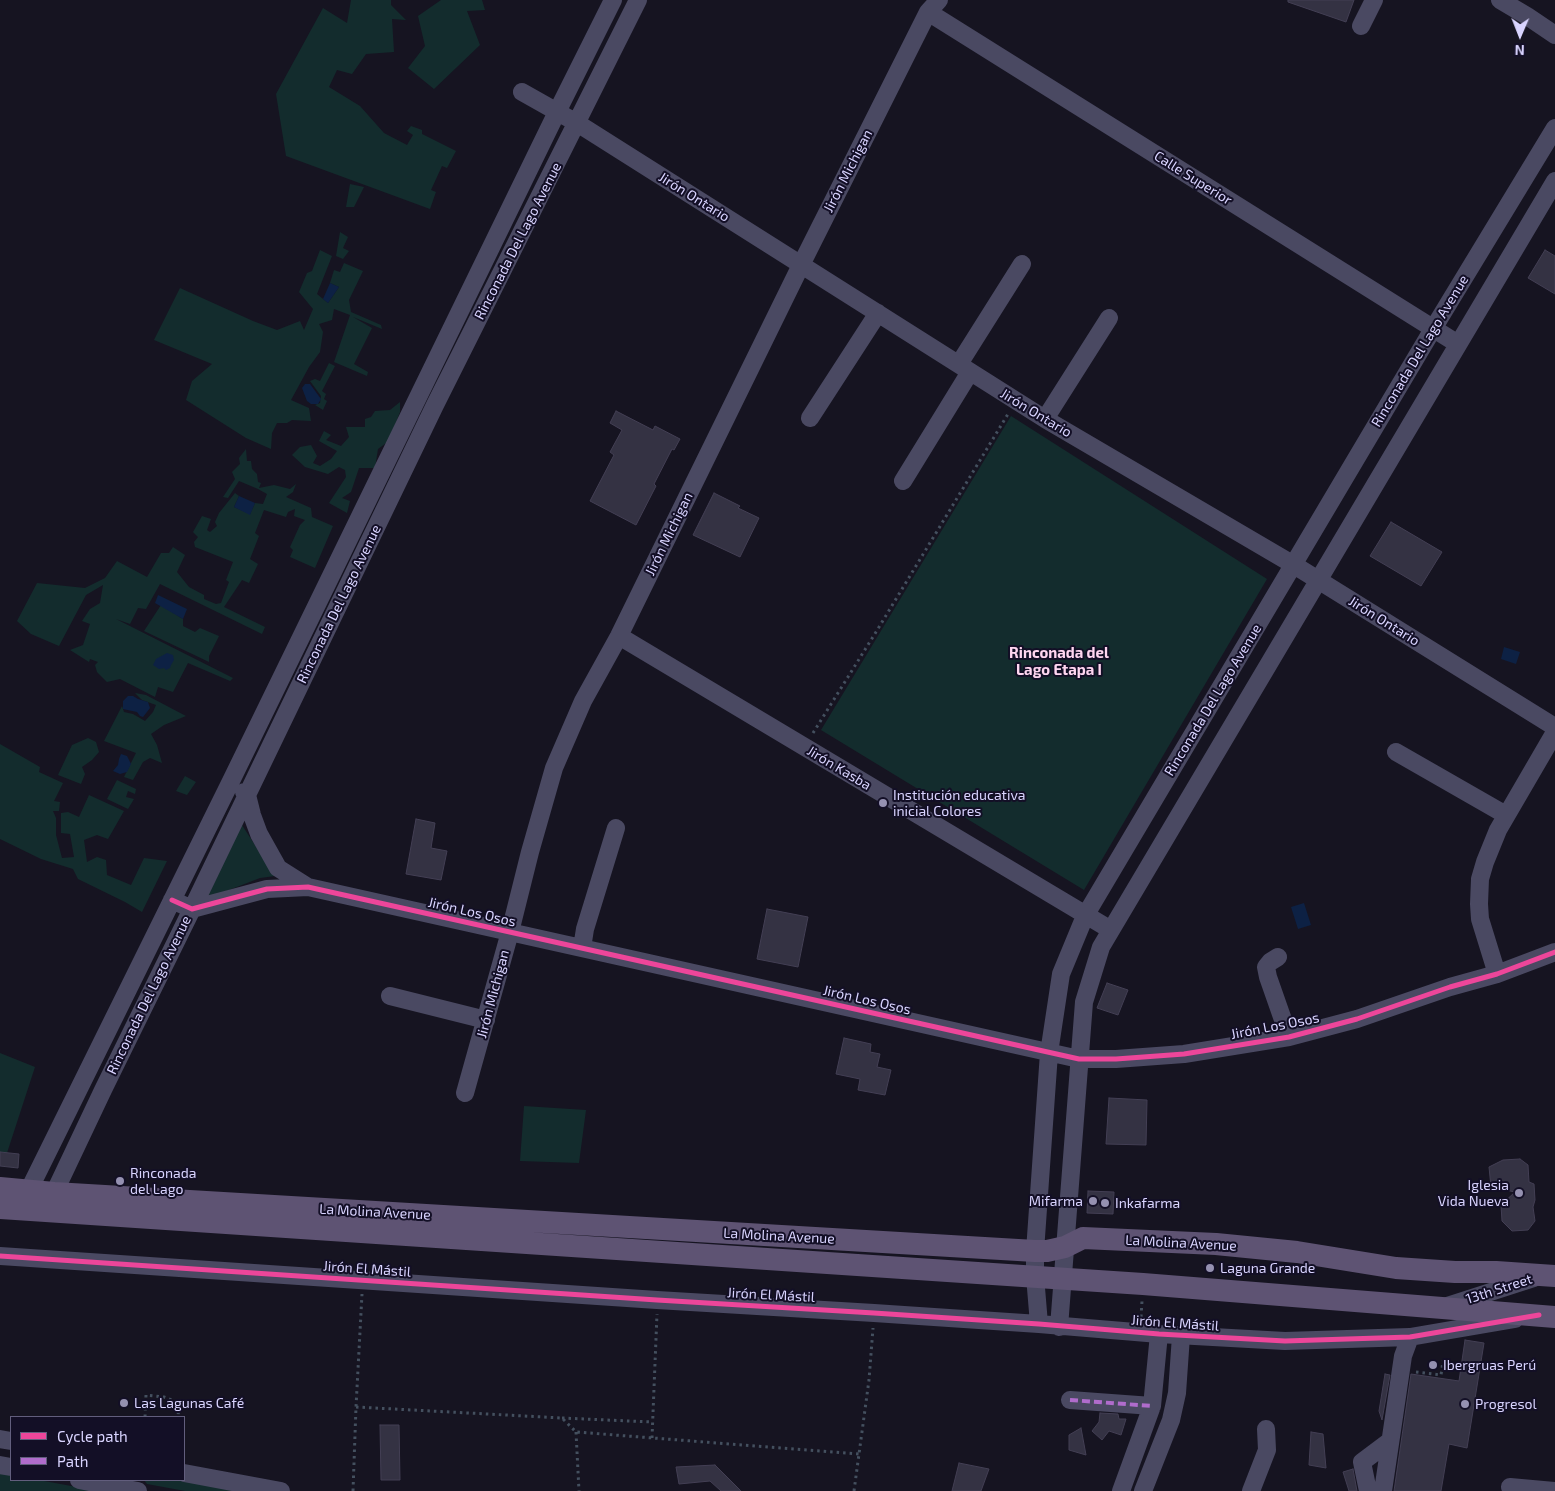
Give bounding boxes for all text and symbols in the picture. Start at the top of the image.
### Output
north arrow [1495,10,1545,60]
text: N [1515,42,1525,59]
street label: Jirón Michigan [820,127,876,215]
street label: Calle Superior [1151,147,1235,209]
street label: Rinconada Del Lago Avenue [471,160,565,322]
street label: Jirón Ontario [655,169,733,225]
street label: Rinconada Del Lago Avenue [1368,272,1472,430]
street label: Jirón Ontario [997,385,1075,441]
street label: Jirón Michigan [642,490,696,578]
street label: Rinconada Del Lago Avenue [293,522,385,686]
street label: Jirón Ontario [1345,593,1423,649]
street label: Rinconada Del Lago Avenue [1161,621,1265,779]
district label: Rinconada del Lago Etapa I [1009,644,1109,679]
street label: Jirón Kasba [804,742,874,794]
place label: Institución educativa inicial Colores [893,787,1025,820]
marker: Institución educativa inicial Colores [877,797,889,809]
street label: Jirón Los Osos [426,894,518,930]
street label: Rinconada Del Lago Avenue [103,913,195,1077]
street label: Jirón Michigan [473,948,513,1040]
street label: Jirón Los Osos [821,982,913,1018]
street label: Jirón Los Osos [1229,1009,1321,1043]
place label: Rinconada del Lago [130,1165,196,1198]
marker: Rinconada del Lago [114,1175,126,1187]
place label: Iglesia Vida Nueva [1438,1177,1509,1210]
marker: Iglesia Vida Nueva [1513,1187,1525,1199]
place label: Mifarma [1029,1193,1083,1209]
marker: Mifarma [1087,1195,1099,1207]
place label: Inkafarma [1115,1195,1180,1211]
marker: Inkafarma [1099,1197,1111,1209]
street label: La Molina Avenue [319,1201,431,1223]
street label: La Molina Avenue [723,1225,835,1247]
street label: La Molina Avenue [1125,1232,1237,1254]
street label: Jirón El Mástil [323,1258,411,1280]
place label: Laguna Grande [1220,1260,1315,1276]
marker: Laguna Grande [1204,1262,1216,1274]
street label: 13th Street [1464,1270,1534,1308]
street label: Jirón El Mástil [727,1284,815,1306]
street label: Jirón El Mástil [1131,1312,1219,1334]
place label: Ibergruas Perú [1443,1357,1536,1373]
marker: Ibergruas Perú [1427,1359,1439,1371]
place label: Las Lagunas Café [134,1395,244,1411]
place label: Progresol [1475,1396,1537,1412]
marker: Las Lagunas Café [118,1397,130,1409]
marker: Progresol [1459,1398,1471,1410]
legend [10,1416,185,1481]
text: Cycle path [57,1427,128,1445]
text: Path [57,1452,88,1470]

